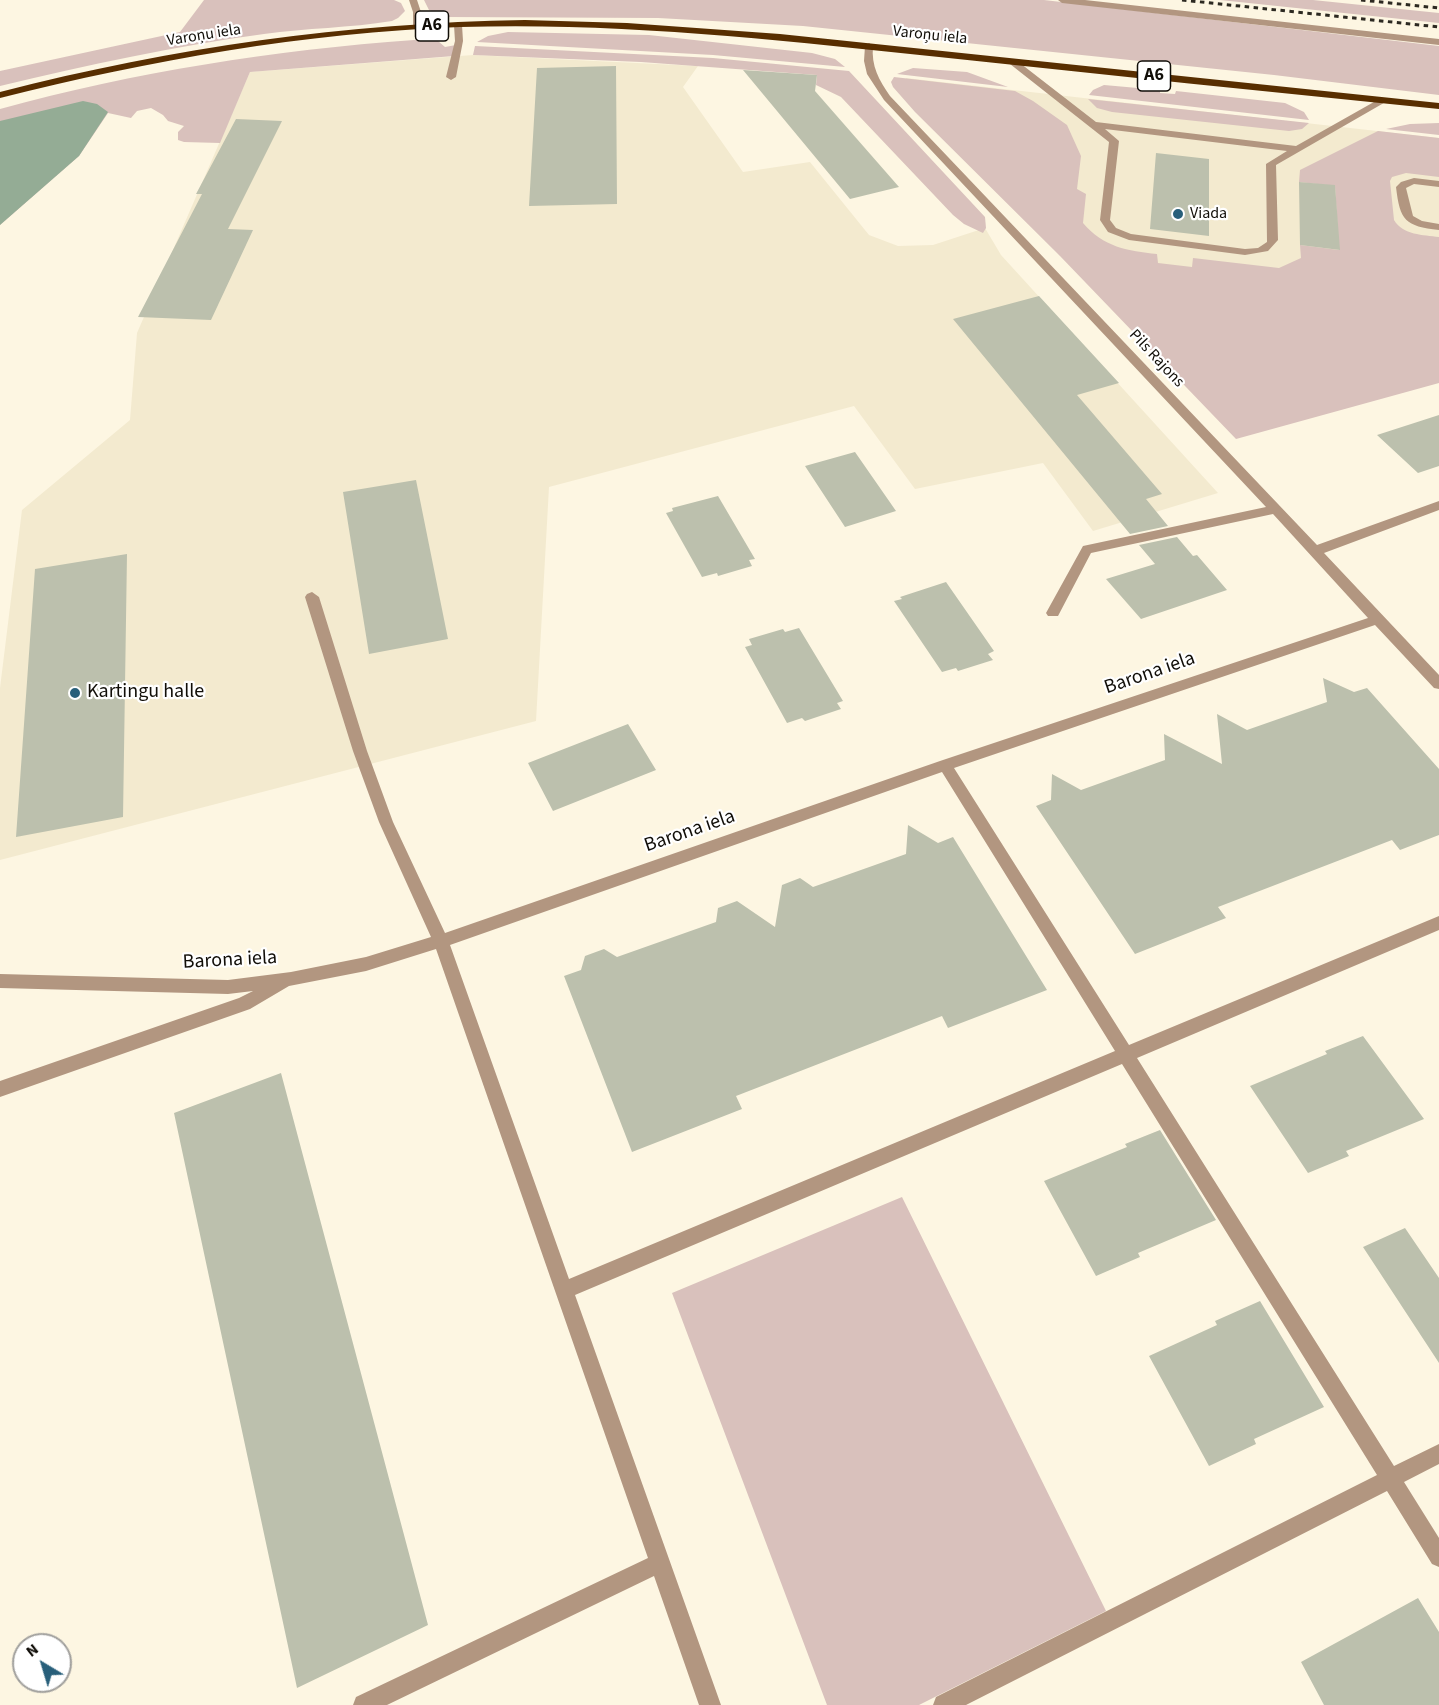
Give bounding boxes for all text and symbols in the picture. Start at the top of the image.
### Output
road number: A6 [416,11,448,41]
street label: Varoņu iela [166,21,242,51]
street label: Varoņu iela [892,23,968,49]
road number: A6 [1138,61,1170,91]
place label: Viada [1190,204,1227,224]
marker: Viada [1171,207,1185,221]
street label: Pils Rajons [1124,326,1188,392]
street label: Barona iela [1101,647,1199,701]
place label: Kartingu halle [87,681,204,705]
marker: Kartingu halle [68,686,82,700]
street label: Barona iela [641,805,739,859]
street label: Barona iela [182,947,278,975]
north arrow [12,1633,72,1693]
text: N [21,1638,43,1662]

